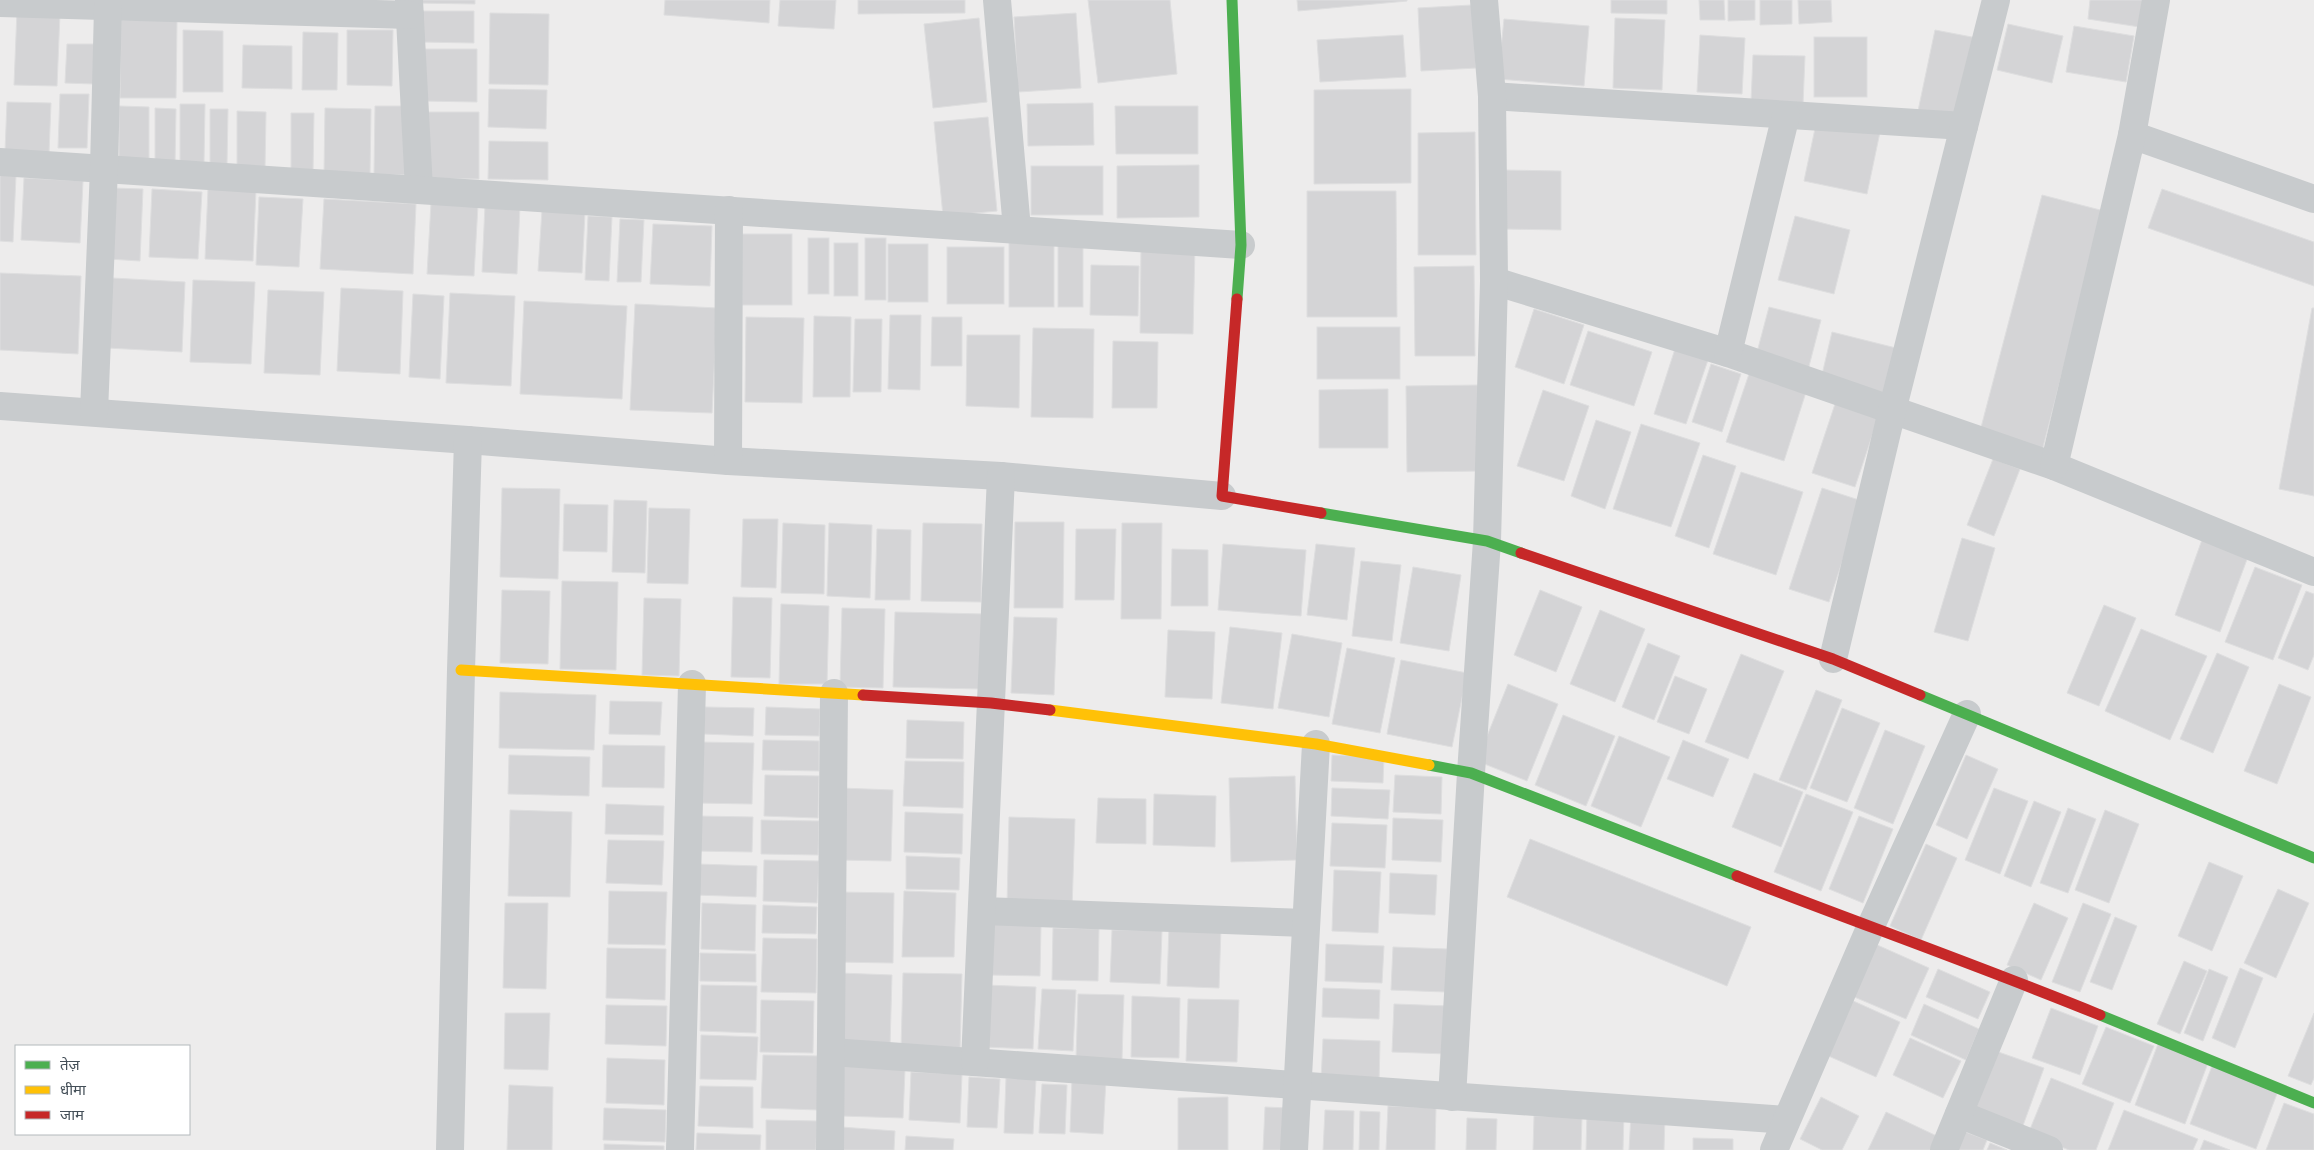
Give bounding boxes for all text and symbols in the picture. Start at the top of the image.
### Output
legend [15,1045,190,1135]
text: तेज़ [60,1055,81,1073]
text: धीमा [60,1080,87,1098]
text: जाम [60,1105,85,1123]

